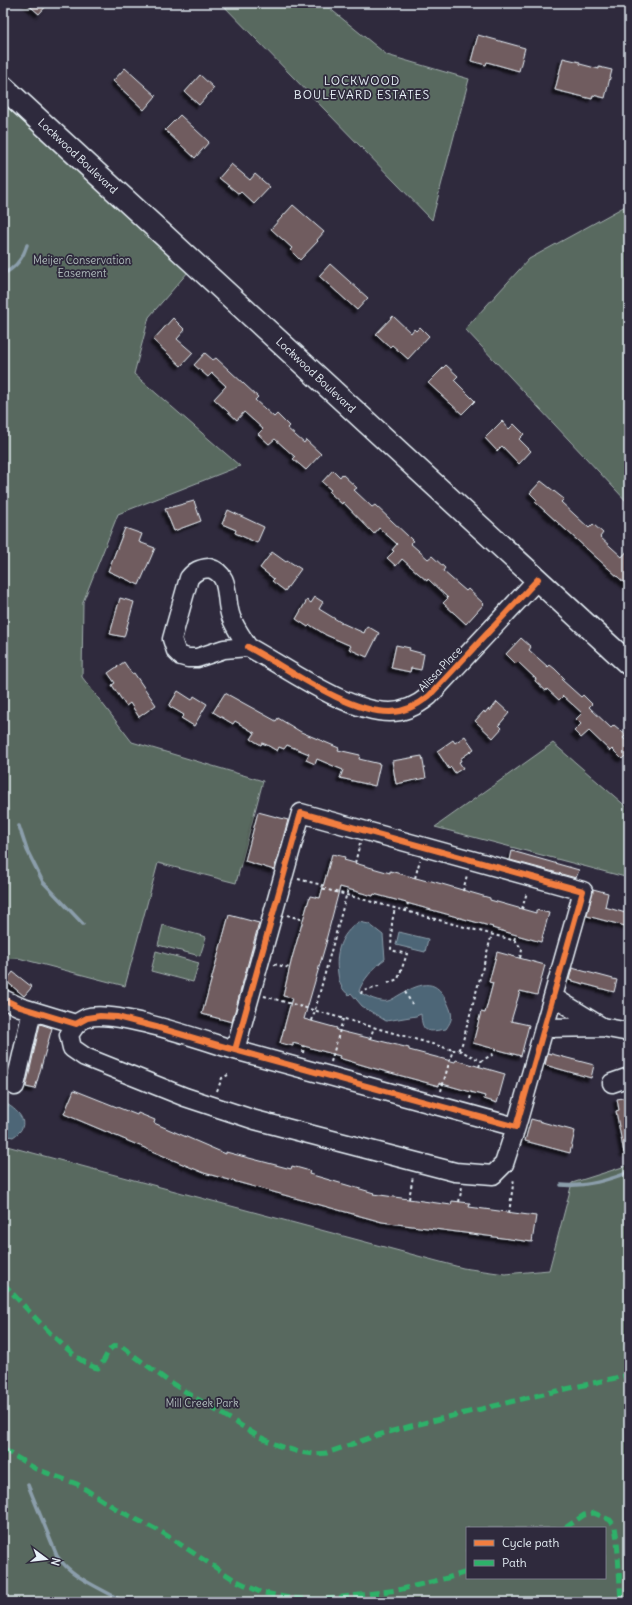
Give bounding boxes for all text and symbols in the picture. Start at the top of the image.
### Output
district label: LOCKWOOD BOULEVARD ESTATES [294,73,430,102]
street label: Lockwood Boulevard [35,115,121,197]
park label: Meijer Conservation Easement [33,253,131,280]
street label: Lockwood Boulevard [273,334,359,416]
street label: Alissa Place [415,643,465,695]
park label: Mill Creek Park [165,1396,239,1410]
legend [466,1527,606,1579]
text: Cycle path [502,1535,559,1550]
north arrow [26,1539,66,1579]
text: Path [502,1555,527,1570]
text: N [48,1556,63,1567]

